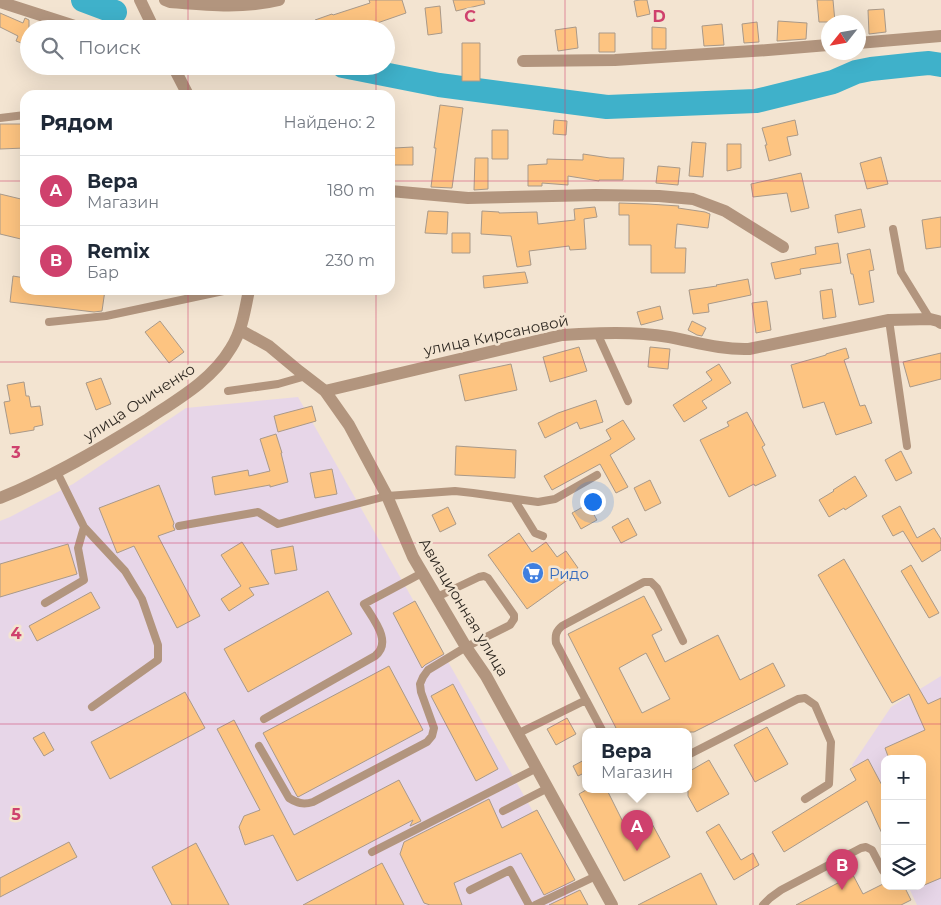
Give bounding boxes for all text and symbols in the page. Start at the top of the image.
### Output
text: C [464,7,476,26]
text: D [652,7,666,26]
north arrow [821,15,866,60]
search box [20,20,395,75]
icon: search [38,34,66,62]
text: Поиск [78,36,141,59]
text: Рядом [40,110,113,135]
text: Найдено: 2 [284,113,375,132]
text: Вера [87,170,138,193]
text: A [50,181,62,200]
text: 180 m [327,181,375,200]
text: Магазин [87,193,159,212]
text: Remix [87,240,150,263]
text: B [50,251,62,270]
text: 230 m [325,251,375,270]
text: Бар [87,263,119,282]
street label: улица Кирсановой [421,310,570,360]
street label: улица Очиченко [79,359,198,446]
text: 3 [10,443,21,462]
your location [580,489,606,515]
street label: Авиационная улица [415,534,513,680]
supermarket icon: Ридо [521,561,545,585]
place label: Ридо [549,564,589,583]
text: 4 [10,624,22,643]
popup [582,728,692,793]
text: Вера [601,740,652,763]
map controls [881,755,926,890]
button: + [881,755,926,800]
text: Магазин [601,763,673,782]
button: − [881,800,926,845]
text: 5 [11,805,21,824]
pin: A [621,810,653,851]
button: layers [881,845,926,890]
pin: B [826,849,858,890]

